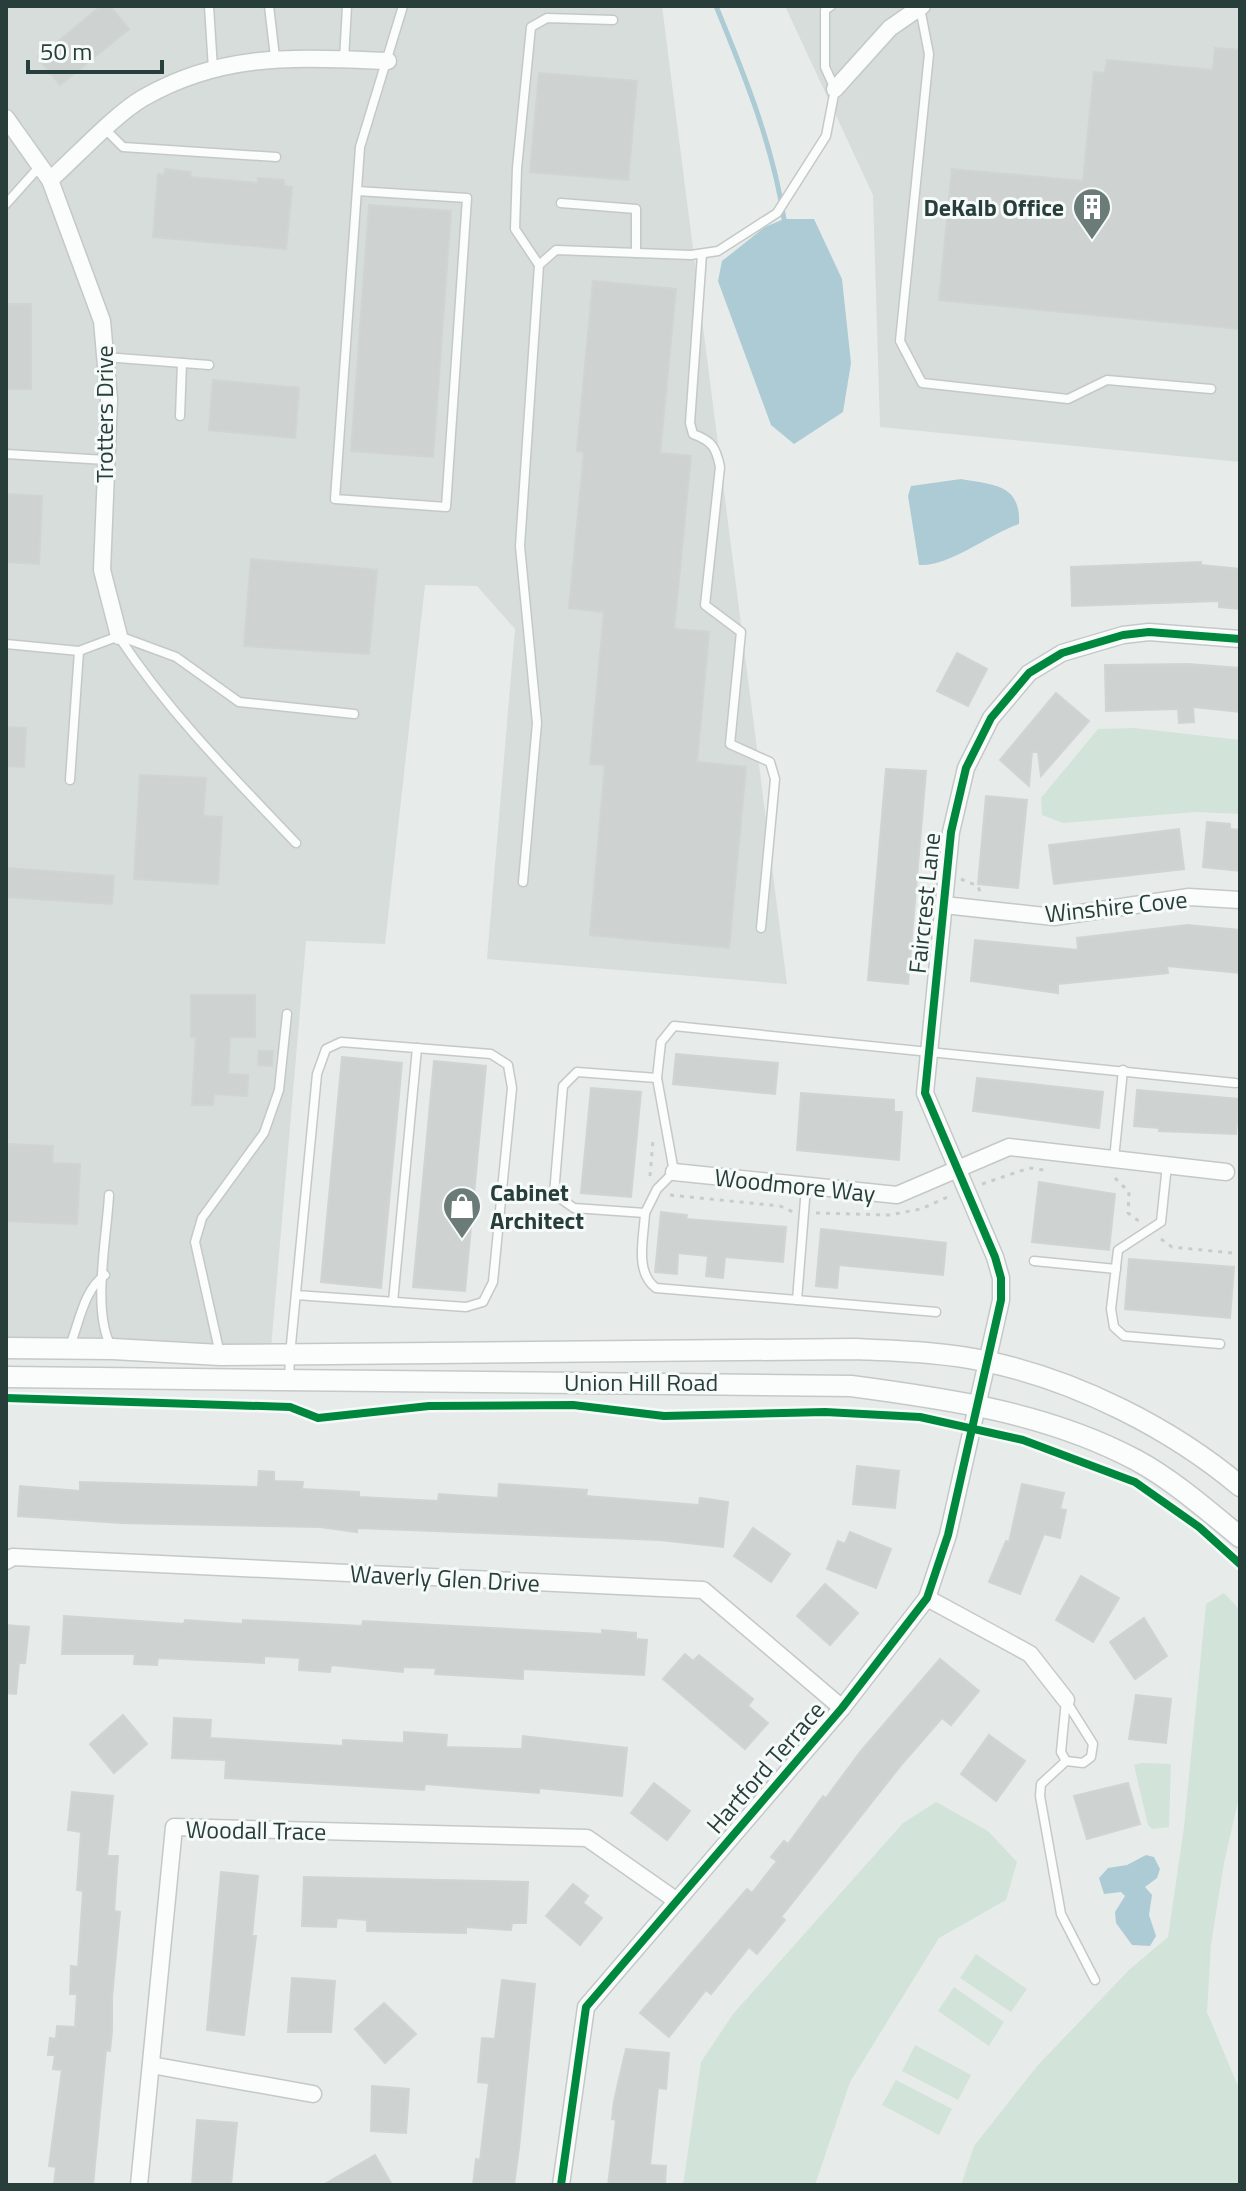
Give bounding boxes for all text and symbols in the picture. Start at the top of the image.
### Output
scale bar [28,24,162,74]
text: 50 m [40,33,92,69]
building icon: DeKalb Office [1071,186,1113,241]
place label: DeKalb Office [923,189,1064,225]
street label: Trotters Drive [86,345,122,483]
street label: Faircrest Lane [899,831,949,975]
street label: Winshire Cove [1043,881,1189,931]
street label: Woodmore Way [713,1159,878,1211]
place label: Cabinet Architect [490,1174,584,1238]
shop icon: Cabinet Architect [441,1185,483,1240]
street label: Union Hill Road [564,1364,718,1400]
street label: Waverly Glen Drive [349,1555,541,1601]
street label: Hartford Terrace [697,1693,833,1841]
street label: Woodall Trace [185,1811,327,1849]

